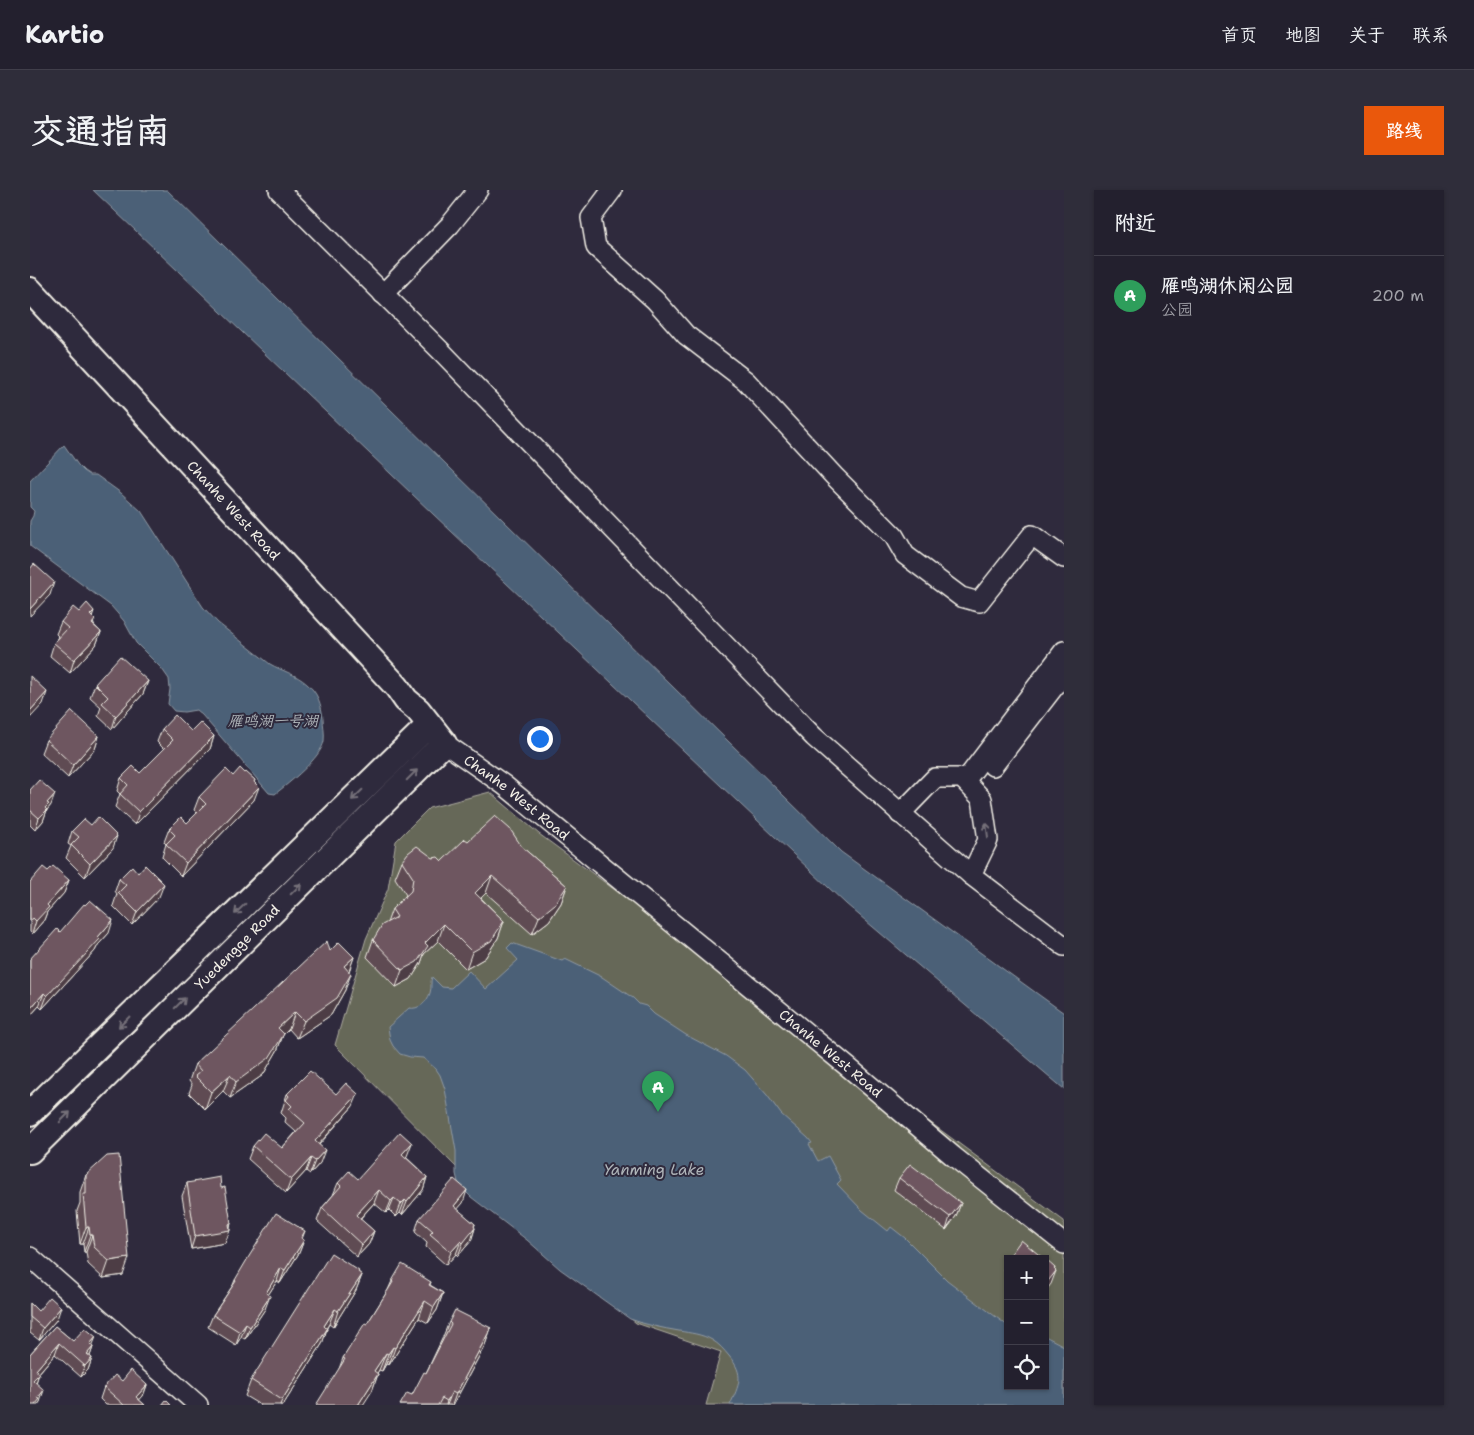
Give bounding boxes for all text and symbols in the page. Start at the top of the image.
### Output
text: Kartio [25,19,104,51]
text: 首页 [1221,23,1257,47]
text: 地图 [1285,23,1321,47]
text: 关于 [1349,23,1385,47]
text: 联系 [1413,23,1449,47]
button: 路线 [1364,106,1444,155]
text: 交通指南 [30,107,170,154]
text: 附近 [1114,209,1156,237]
text: 雁鸣湖休闲公园 [1161,273,1294,298]
text: A [1124,285,1136,306]
text: 200 m [1372,285,1424,306]
text: 公园 [1161,299,1193,320]
street label: Chanhe West Road [183,457,284,564]
water label: 雁鸣湖一号湖 [228,711,320,731]
your location [527,726,553,752]
street label: Chanhe West Road [461,751,573,844]
one-way arrow [406,769,418,781]
one-way arrow [351,789,363,802]
one-way arrow [981,823,991,839]
one-way arrow [290,883,302,895]
street label: Yuedengge Road [191,901,283,993]
one-way arrow [234,903,247,915]
one-way arrow [174,997,187,1009]
street label: Chanhe West Road [775,1005,886,1101]
one-way arrow [118,1016,130,1028]
pin: A [642,1071,674,1112]
one-way arrow [58,1111,71,1123]
water label: Yanming Lake [604,1160,704,1180]
map controls [1004,1255,1049,1390]
button: + [1004,1255,1049,1300]
button: − [1004,1300,1049,1345]
button: locate [1004,1345,1049,1390]

